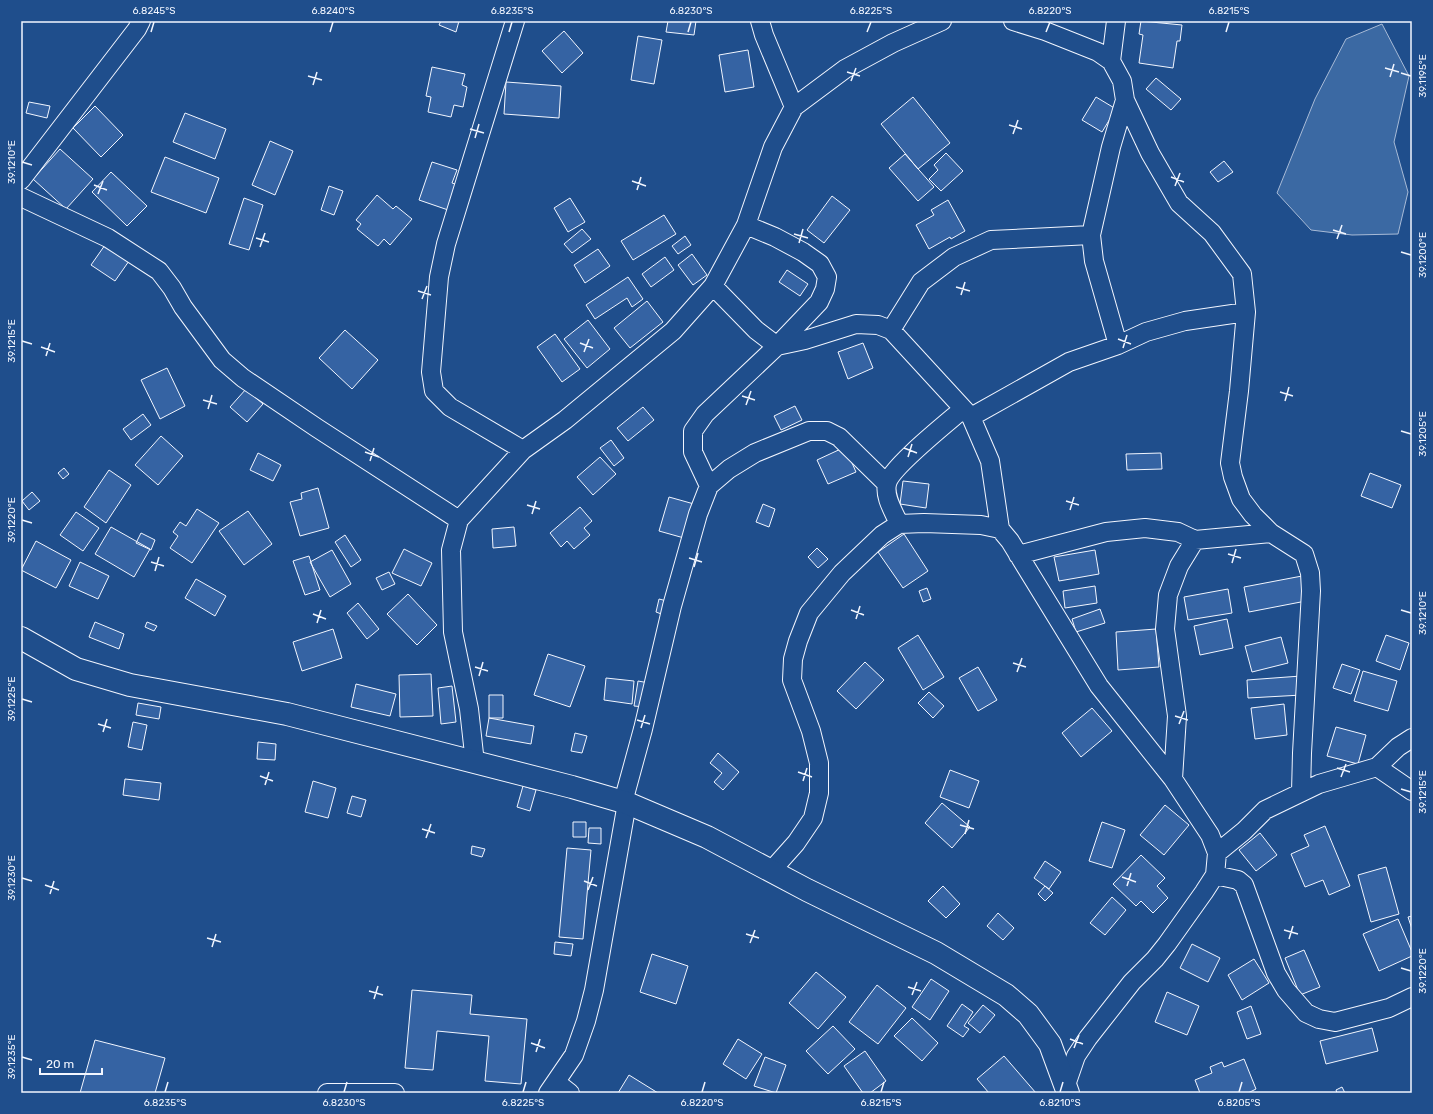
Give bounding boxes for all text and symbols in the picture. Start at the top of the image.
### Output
text: 6.8245°S [133,5,175,17]
text: 6.8240°S [311,5,355,17]
text: 6.8235°S [491,5,533,17]
text: 6.8230°S [669,5,713,17]
text: 6.8225°S [850,5,892,17]
text: 6.8220°S [1028,5,1072,17]
text: 6.8215°S [1208,5,1250,17]
text: 39.1195°E [1417,54,1429,98]
text: 39.1210°E [6,140,18,184]
text: 39.1200°E [1417,232,1429,278]
text: 39.1215°E [6,319,18,363]
text: 39.1205°E [1417,411,1429,457]
text: 39.1220°E [6,497,18,543]
text: 39.1210°E [1417,591,1429,635]
text: 39.1225°E [6,676,18,722]
text: 39.1215°E [1417,770,1429,814]
text: 39.1230°E [6,855,18,901]
text: 39.1220°E [1417,948,1429,994]
text: 39.1235°E [6,1034,18,1080]
scale bar [40,1050,102,1076]
text: 20 m [46,1057,74,1071]
text: 6.8235°S [144,1097,186,1109]
text: 6.8230°S [322,1097,366,1109]
text: 6.8225°S [502,1097,544,1109]
text: 6.8220°S [680,1097,724,1109]
text: 6.8215°S [860,1097,902,1109]
text: 6.8210°S [1039,1097,1081,1109]
text: 6.8205°S [1217,1097,1261,1109]

